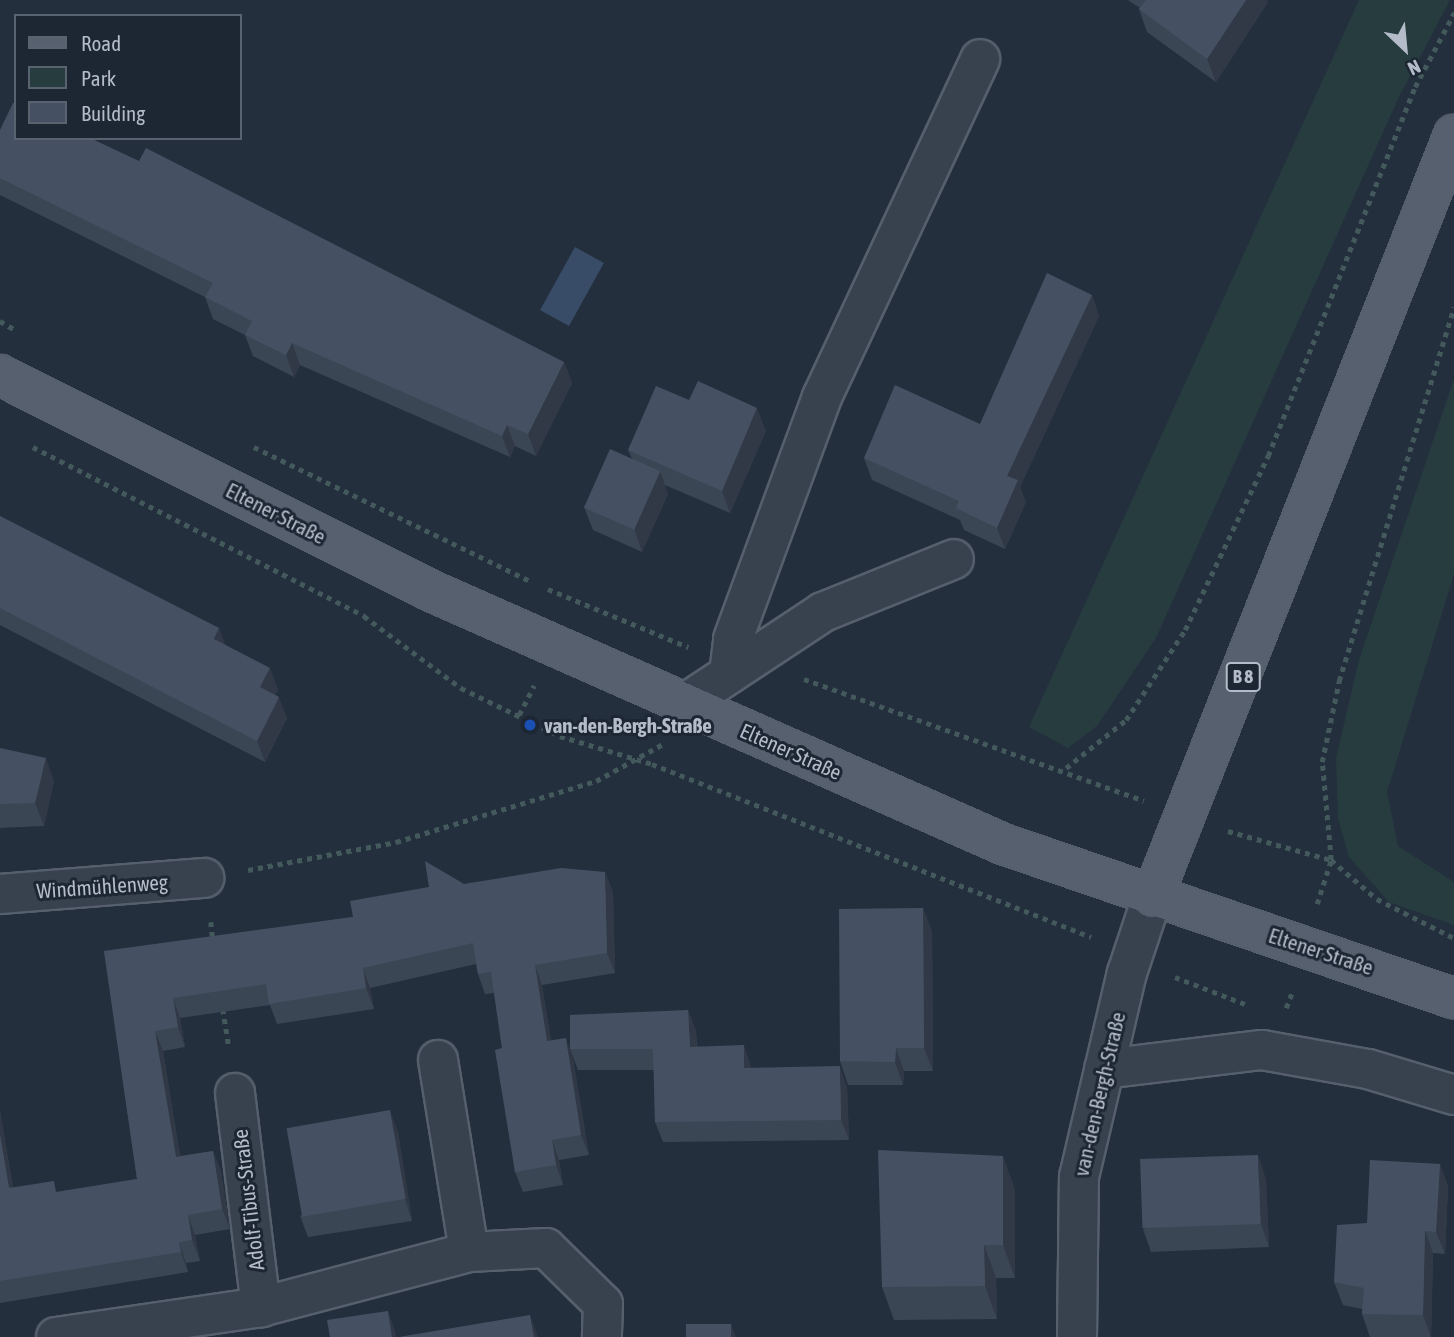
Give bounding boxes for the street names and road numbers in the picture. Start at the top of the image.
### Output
street label: Eltener Straße [222,477,330,549]
road number: B 8 [1226,662,1260,692]
street label: Eltener Straße [736,717,846,785]
street label: Windmühlenweg [35,869,169,903]
street label: Eltener Straße [1266,922,1376,980]
street label: van-den-Bergh-Straße [1068,1009,1130,1179]
street label: Adolf-Tibus-Straße [227,1128,269,1272]

